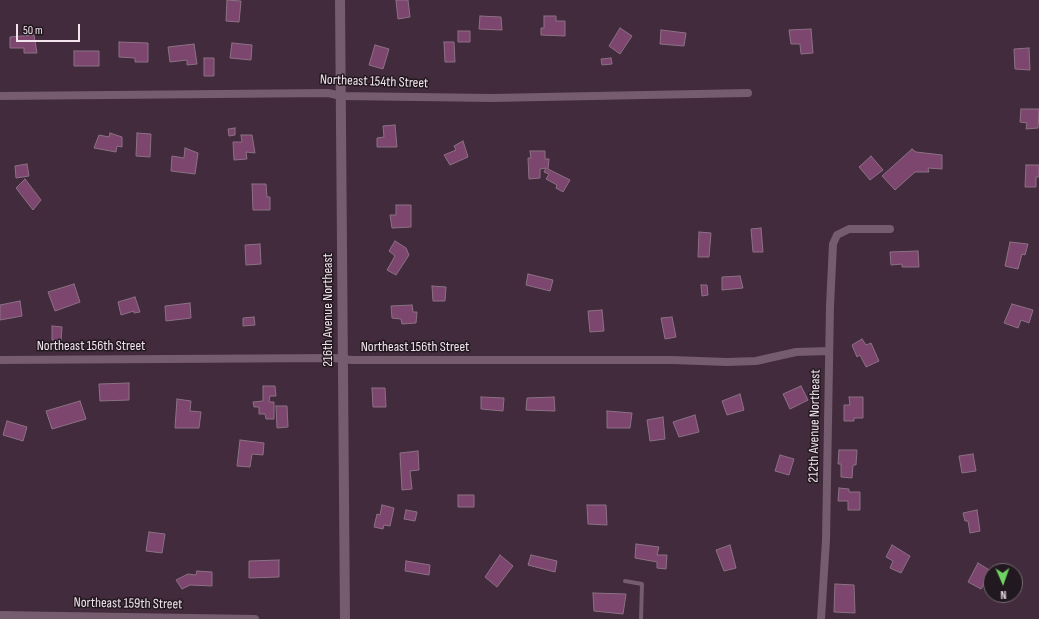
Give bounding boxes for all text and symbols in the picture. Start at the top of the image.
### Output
scale bar [18,16,82,42]
text: 50 m [23,23,43,38]
street label: Northeast 154th Street [320,72,428,92]
street label: 216th Avenue Northeast [320,253,336,367]
street label: Northeast 156th Street [37,338,145,354]
street label: Northeast 156th Street [361,339,469,355]
street label: 212th Avenue Northeast [806,369,824,483]
north arrow [983,563,1023,603]
text: N [1000,588,1007,601]
street label: Northeast 159th Street [73,595,183,613]

